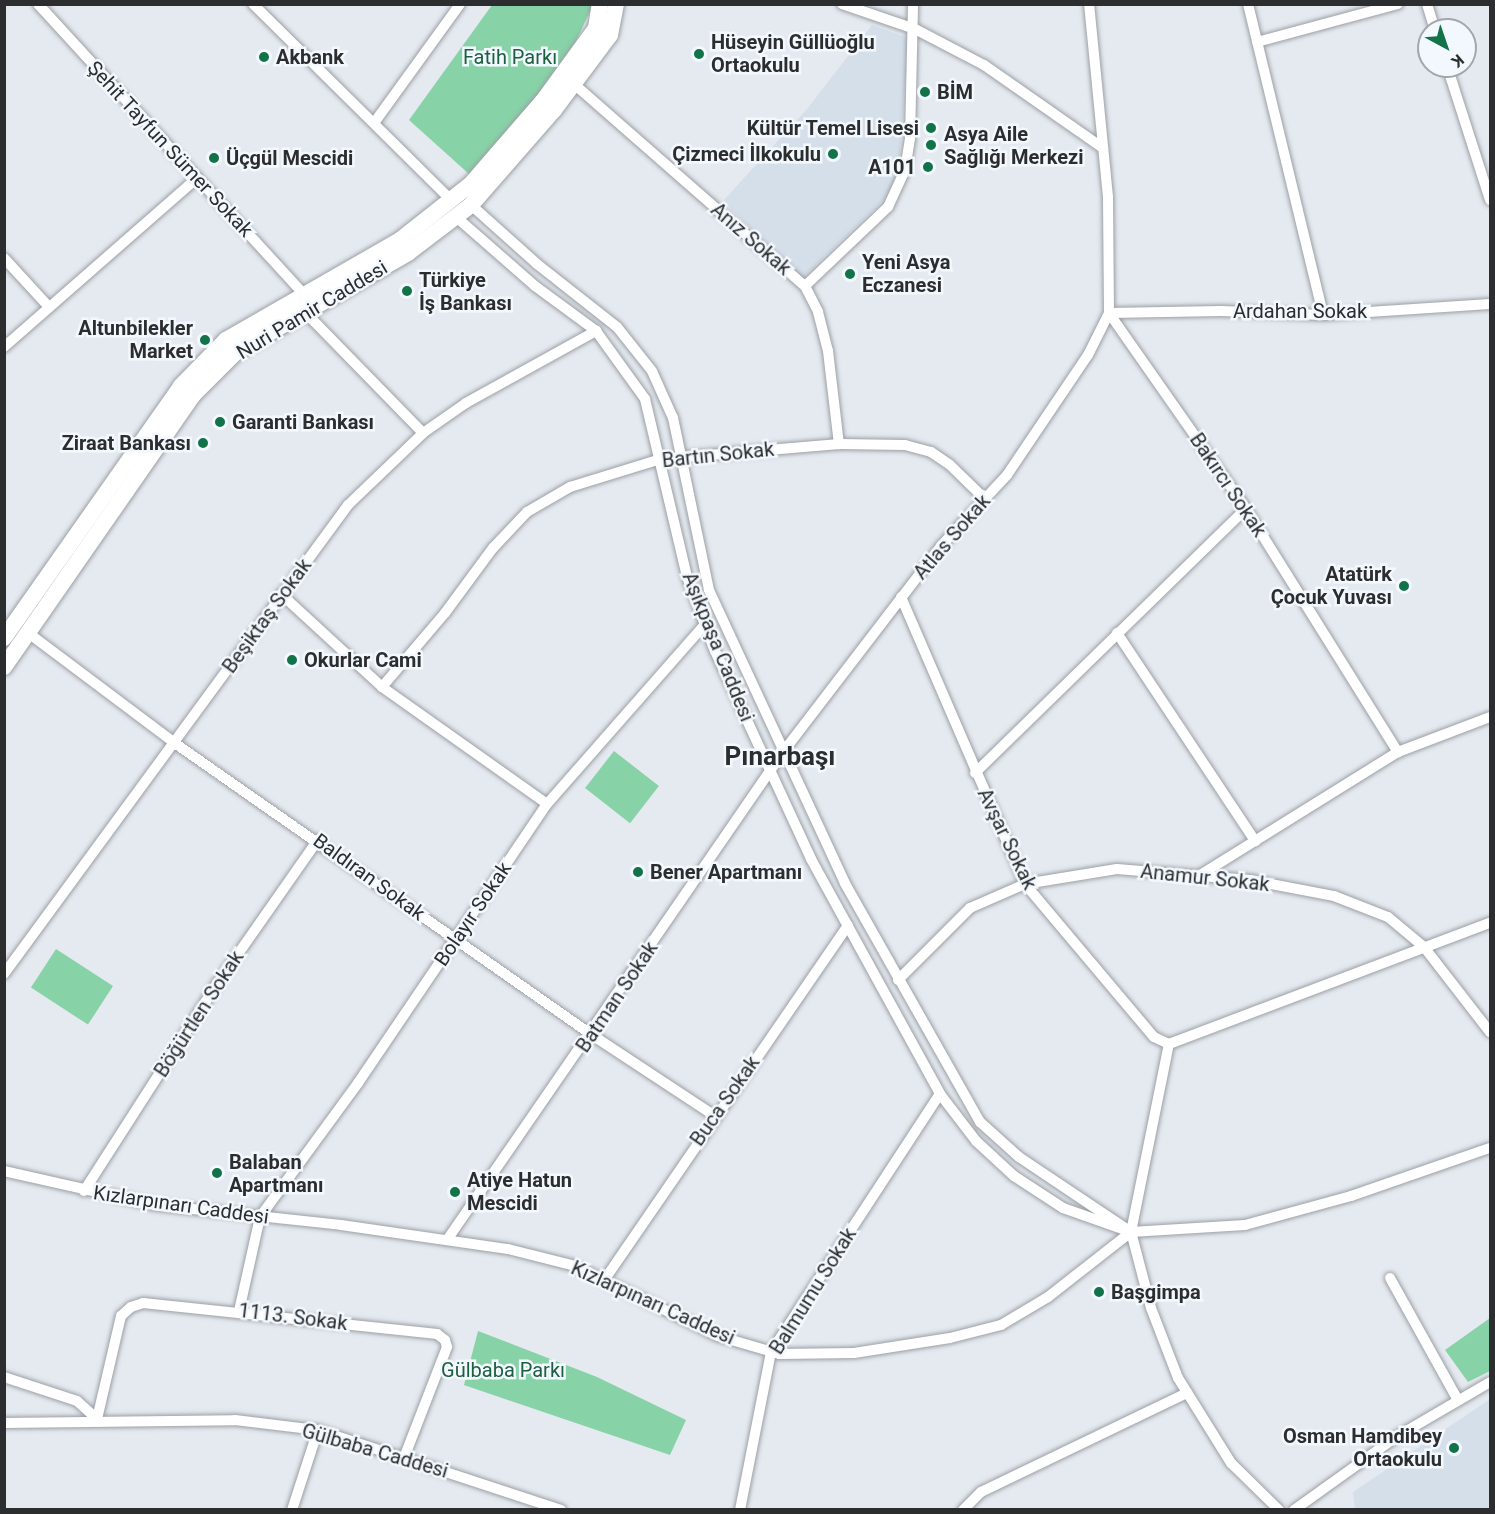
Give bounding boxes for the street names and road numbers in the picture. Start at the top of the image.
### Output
street label: Şehit Tayfun Sümer Sokak [82,56,258,242]
street label: Anız Sokak [706,198,796,280]
street label: Nuri Pamir Caddesi [232,256,392,364]
street label: Ardahan Sokak [1233,299,1367,323]
street label: Bakırcı Sokak [1185,429,1271,541]
street label: Bartın Sokak [661,437,775,473]
street label: Atlas Sokak [909,490,995,584]
street label: Beşiktaş Sokak [217,554,317,678]
street label: Aşıkpaşa Caddesi [677,569,759,725]
street label: Avşar Sokak [972,784,1042,894]
street label: Baldıran Sokak [308,828,430,926]
street label: Bolayır Sokak [429,858,517,970]
street label: Anamur Sokak [1139,859,1271,897]
street label: Batman Sokak [571,937,663,1057]
street label: Böğürtlen Sokak [149,946,249,1082]
street label: Buca Sokak [685,1051,765,1151]
street label: Kızlarpınarı Caddesi [92,1181,270,1229]
street label: Balmumu Sokak [764,1223,862,1359]
street label: Kızlarpınarı Caddesi [567,1256,739,1350]
street label: 1113. Sokak [237,1298,349,1336]
street label: Gülbaba Caddesi [299,1419,451,1483]

